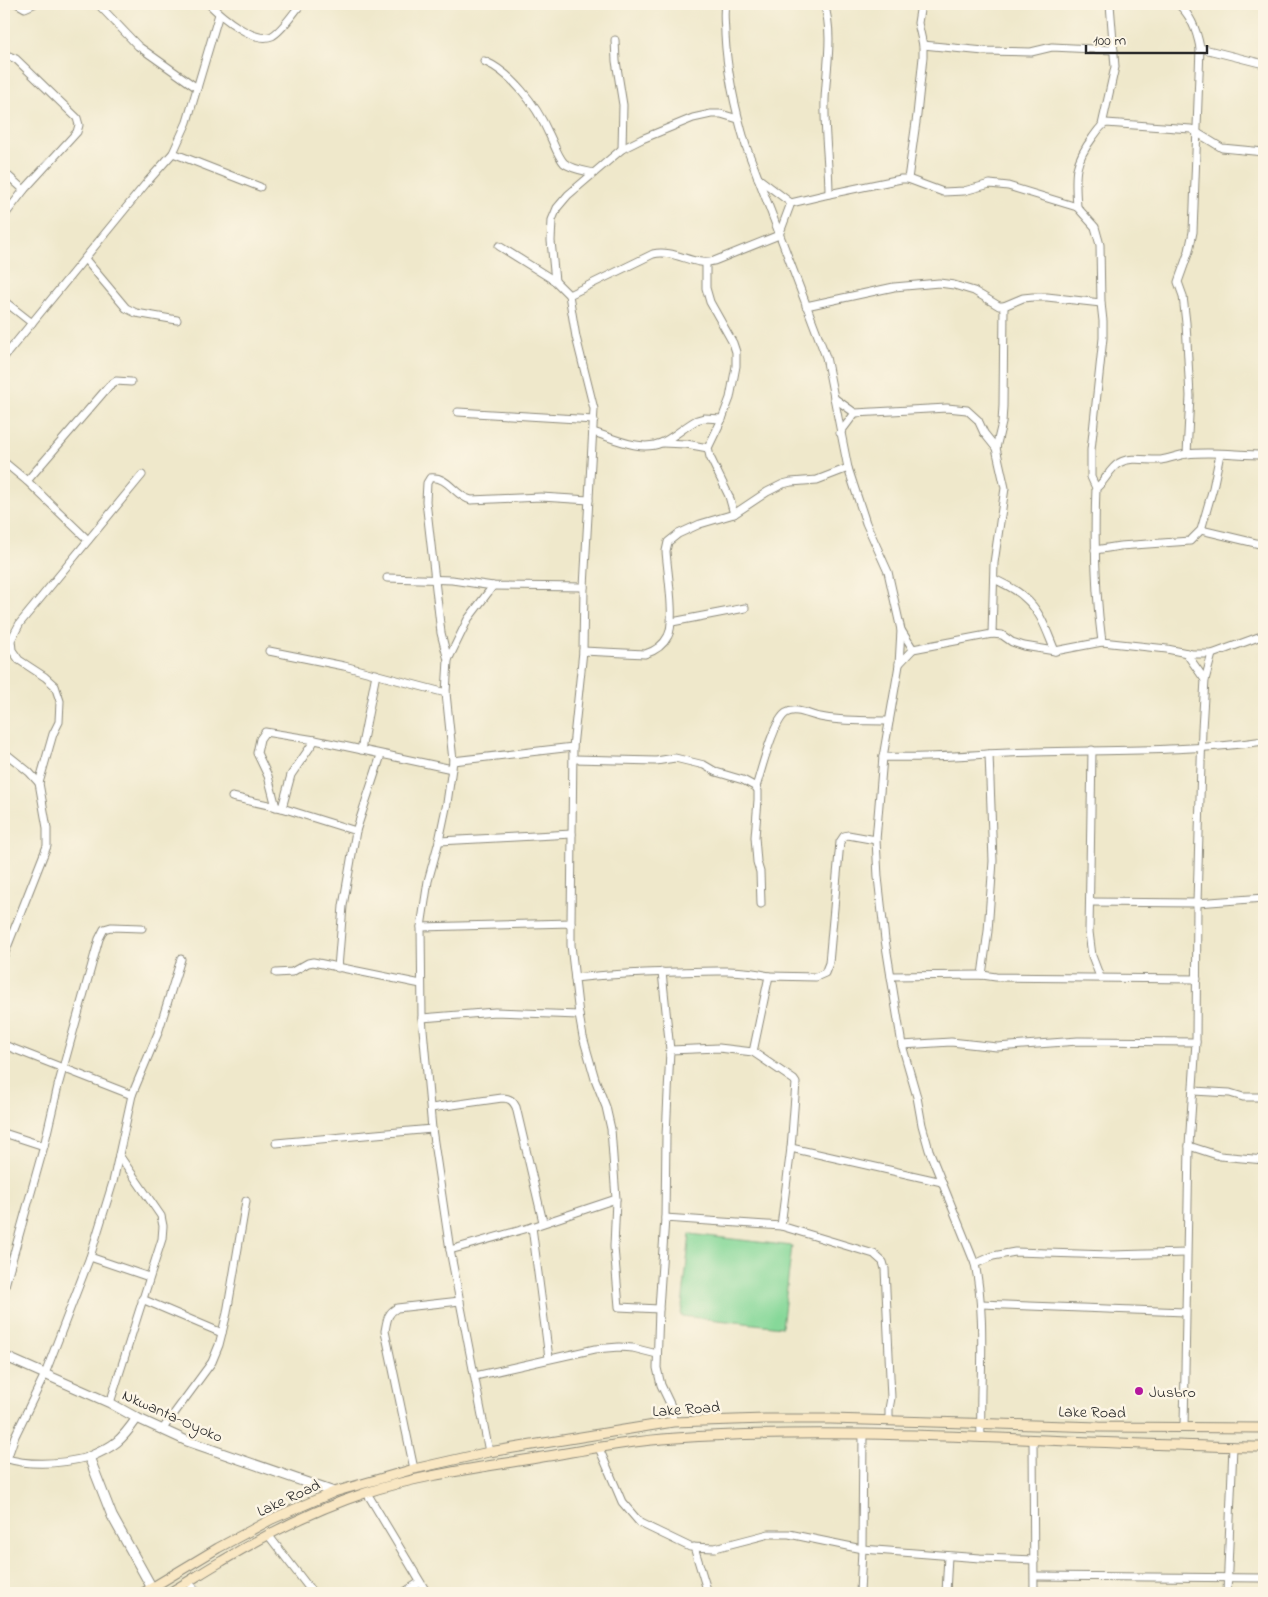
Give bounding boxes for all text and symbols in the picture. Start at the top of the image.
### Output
scale bar [1086,22,1207,54]
text: 100 m [1093,30,1126,52]
place label: Jusbro [1149,1381,1196,1405]
street label: Nkwanta-Oyoko [118,1384,226,1450]
marker: Jusbro [1133,1385,1145,1397]
street label: Lake Road [652,1396,721,1424]
street label: Lake Road [1058,1400,1126,1426]
street label: Lake Road [253,1474,325,1524]

